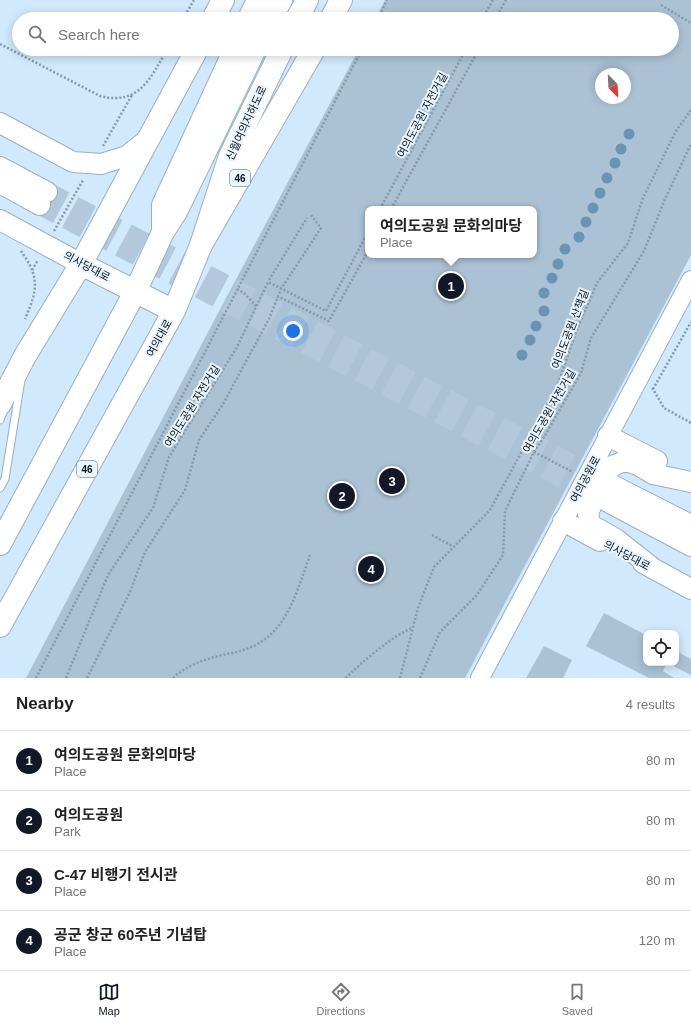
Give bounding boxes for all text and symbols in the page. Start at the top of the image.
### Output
search box [12,12,679,56]
icon: search [26,23,48,45]
text: Search here [58,26,140,43]
north arrow [595,68,631,104]
street label: 여의도공원 자전거길 [395,71,449,159]
street label: 신월여의지하도로 [223,84,269,162]
road number: 46 [230,170,250,186]
popup [365,206,537,258]
text: 여의도공원 문화의마당 [380,217,522,234]
text: Place [380,235,412,250]
street label: 의사당대로 [62,249,112,283]
pin: 1 [438,271,464,301]
street label: 여의도공원 산책길 [549,288,591,370]
street label: 여의대로 [144,317,174,359]
your location [283,321,303,341]
street label: 여의도공원 자전거길 [162,363,222,449]
street label: 여의도공원 자전거길 [520,367,578,455]
street label: 여의공원로 [568,454,602,504]
road number: 46 [77,461,97,477]
pin: 3 [379,466,405,496]
pin: 2 [329,481,355,511]
street label: 의사당대로 [602,538,652,572]
pin: 4 [358,554,384,584]
map controls [643,630,679,666]
button: locate [643,630,679,666]
text: Nearby [16,694,74,713]
text: 4 results [626,697,675,712]
text: 여의도공원 문화의마당 [54,746,196,763]
text: 1 [25,753,33,768]
text: 80 m [646,753,675,768]
text: Place [54,764,87,779]
text: 여의도공원 [54,806,123,823]
text: 2 [25,813,33,828]
text: 80 m [646,813,675,828]
text: Park [54,824,81,839]
text: C-47 비행기 전시관 [54,866,178,883]
text: 3 [25,873,33,888]
text: 80 m [646,873,675,888]
text: Place [54,884,87,899]
text: 공군 창군 60주년 기념탑 [54,926,207,943]
text: 4 [25,933,33,948]
text: 120 m [639,933,675,948]
text: Place [54,944,87,959]
tab: Map [98,981,120,1017]
tab: Directions [316,981,365,1017]
tab: Saved [562,981,593,1017]

